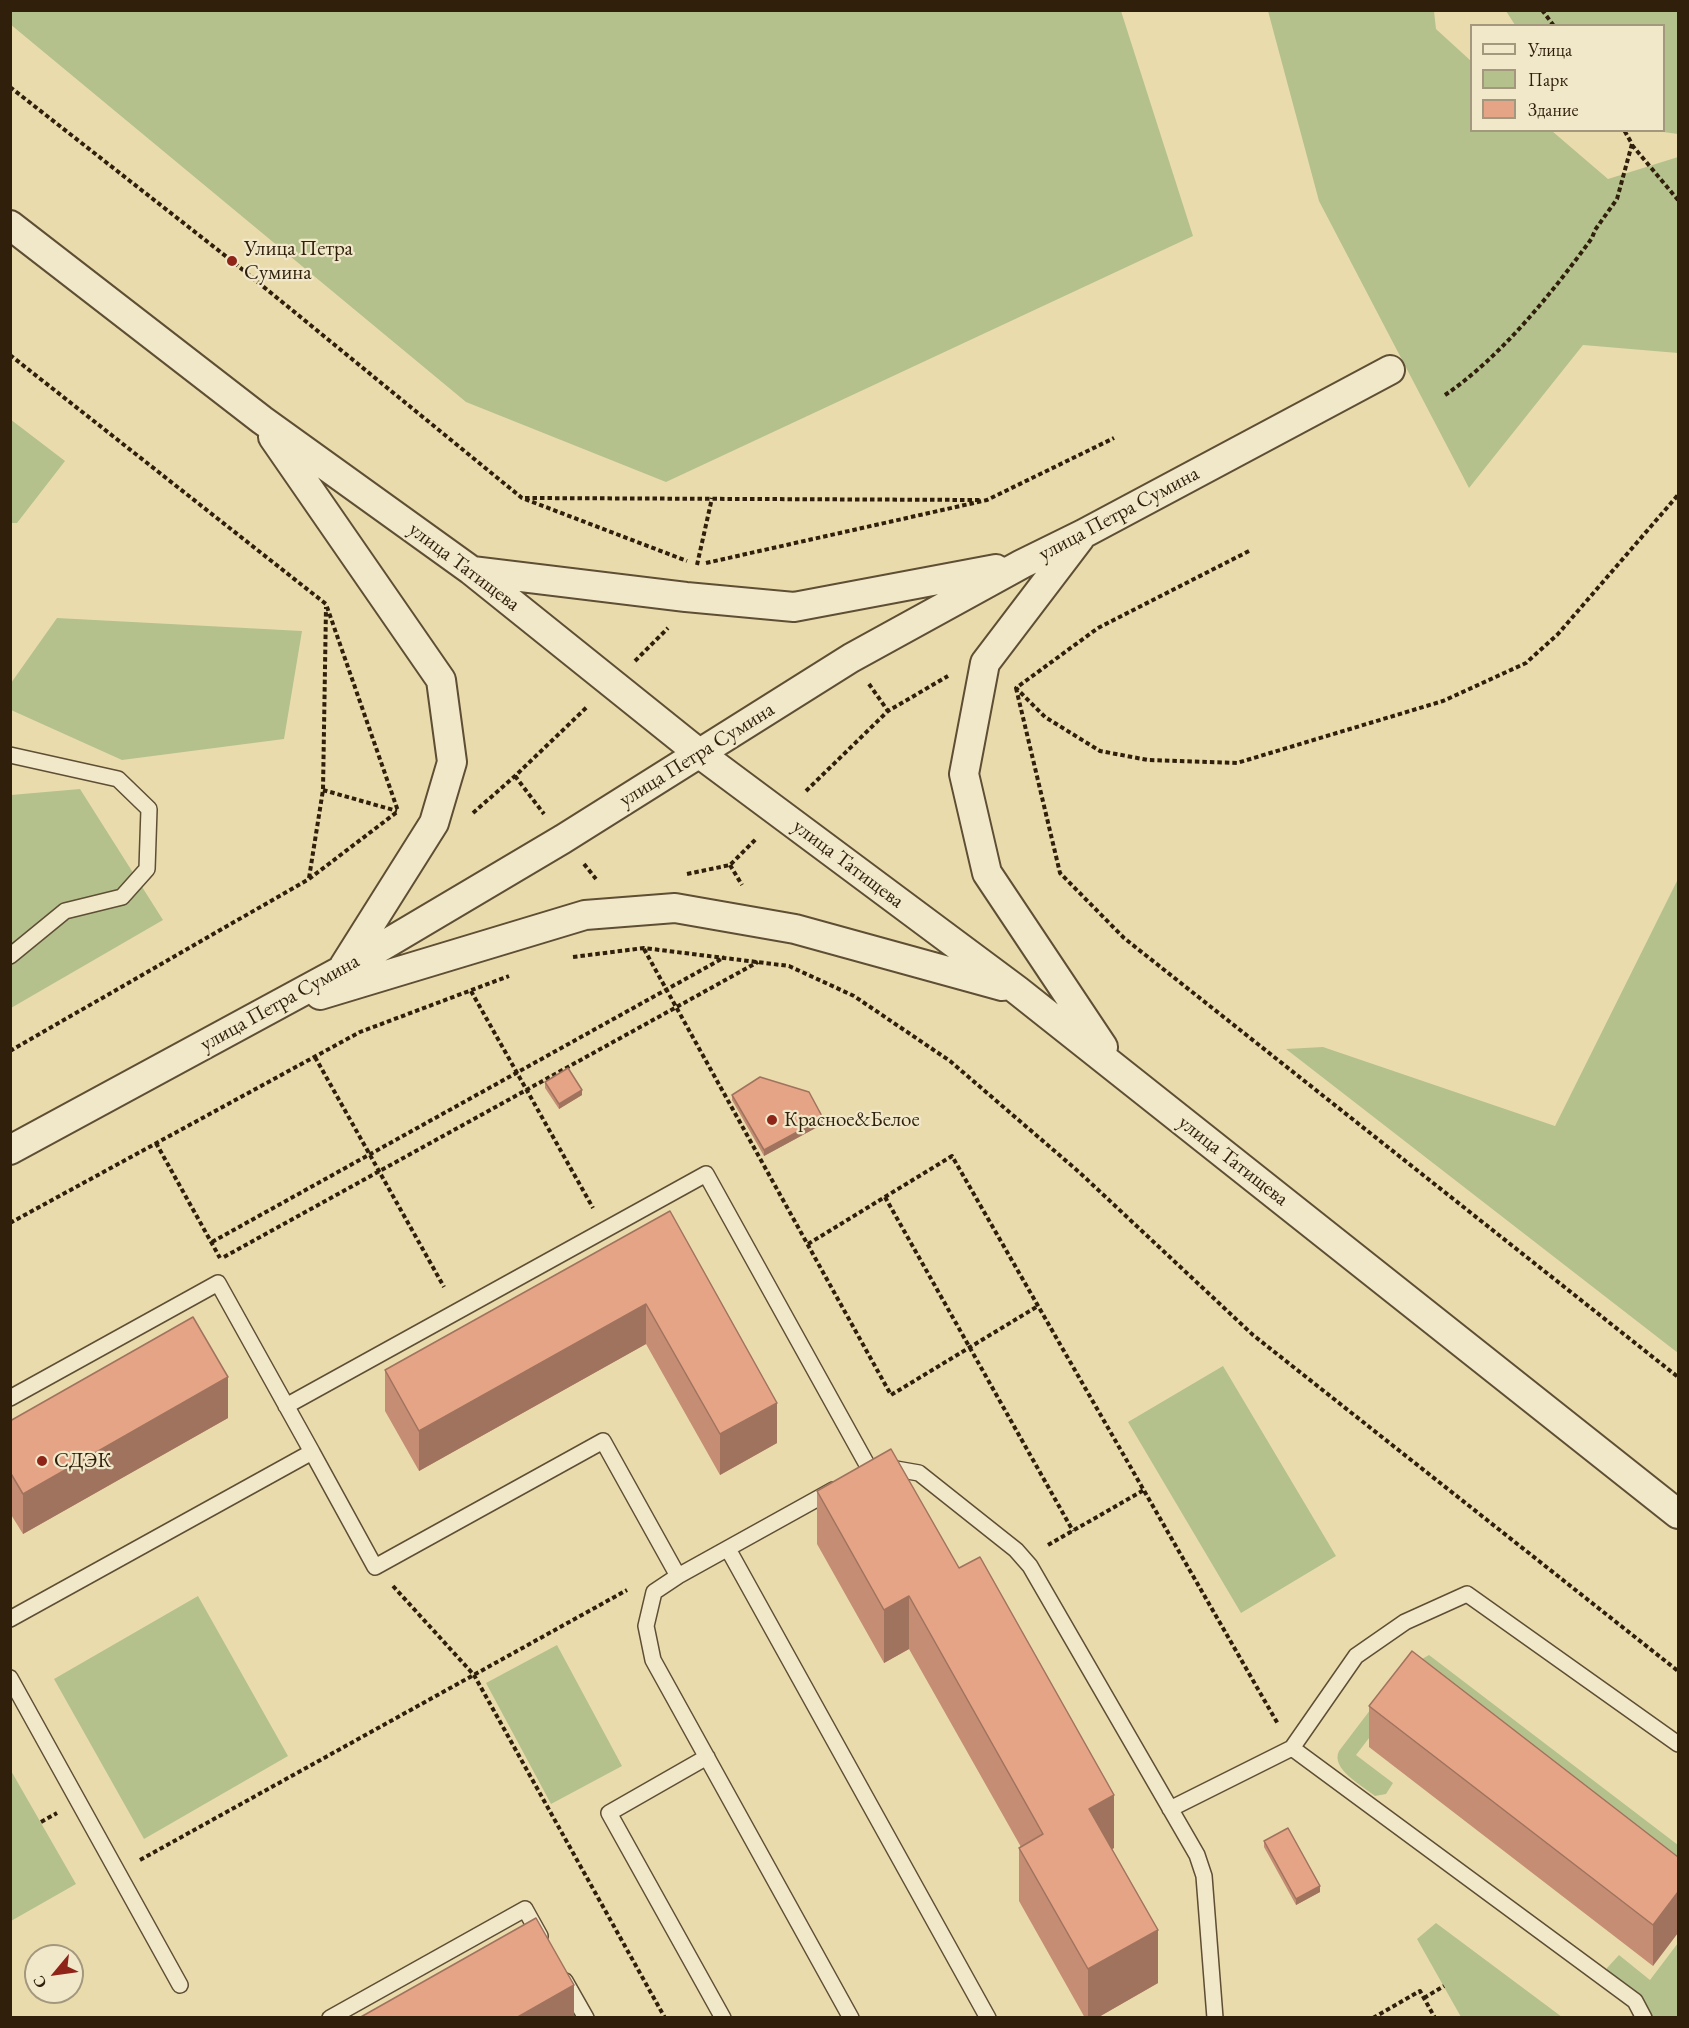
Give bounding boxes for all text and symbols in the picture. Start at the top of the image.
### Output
legend [1470,24,1665,132]
text: Улица [1528,38,1572,61]
text: Парк [1528,68,1568,91]
text: Здание [1528,98,1578,121]
place label: Улица Петра Сумина [244,236,353,286]
marker: Улица Петра Сумина [225,254,239,268]
street label: улица Петра Сумина [1034,461,1204,567]
street label: улица Татищева [403,517,525,617]
street label: улица Петра Сумина [615,697,779,813]
street label: улица Татищева [787,814,909,914]
street label: улица Петра Сумина [196,949,364,1057]
place label: Красное&Белое [784,1107,920,1133]
street label: улица Татищева [1173,1110,1293,1212]
marker: Красное&Белое [765,1113,779,1127]
place label: СДЭК [54,1448,111,1474]
marker: СДЭК [35,1454,49,1468]
north arrow [24,1944,84,2004]
text: С [28,1972,52,1992]

